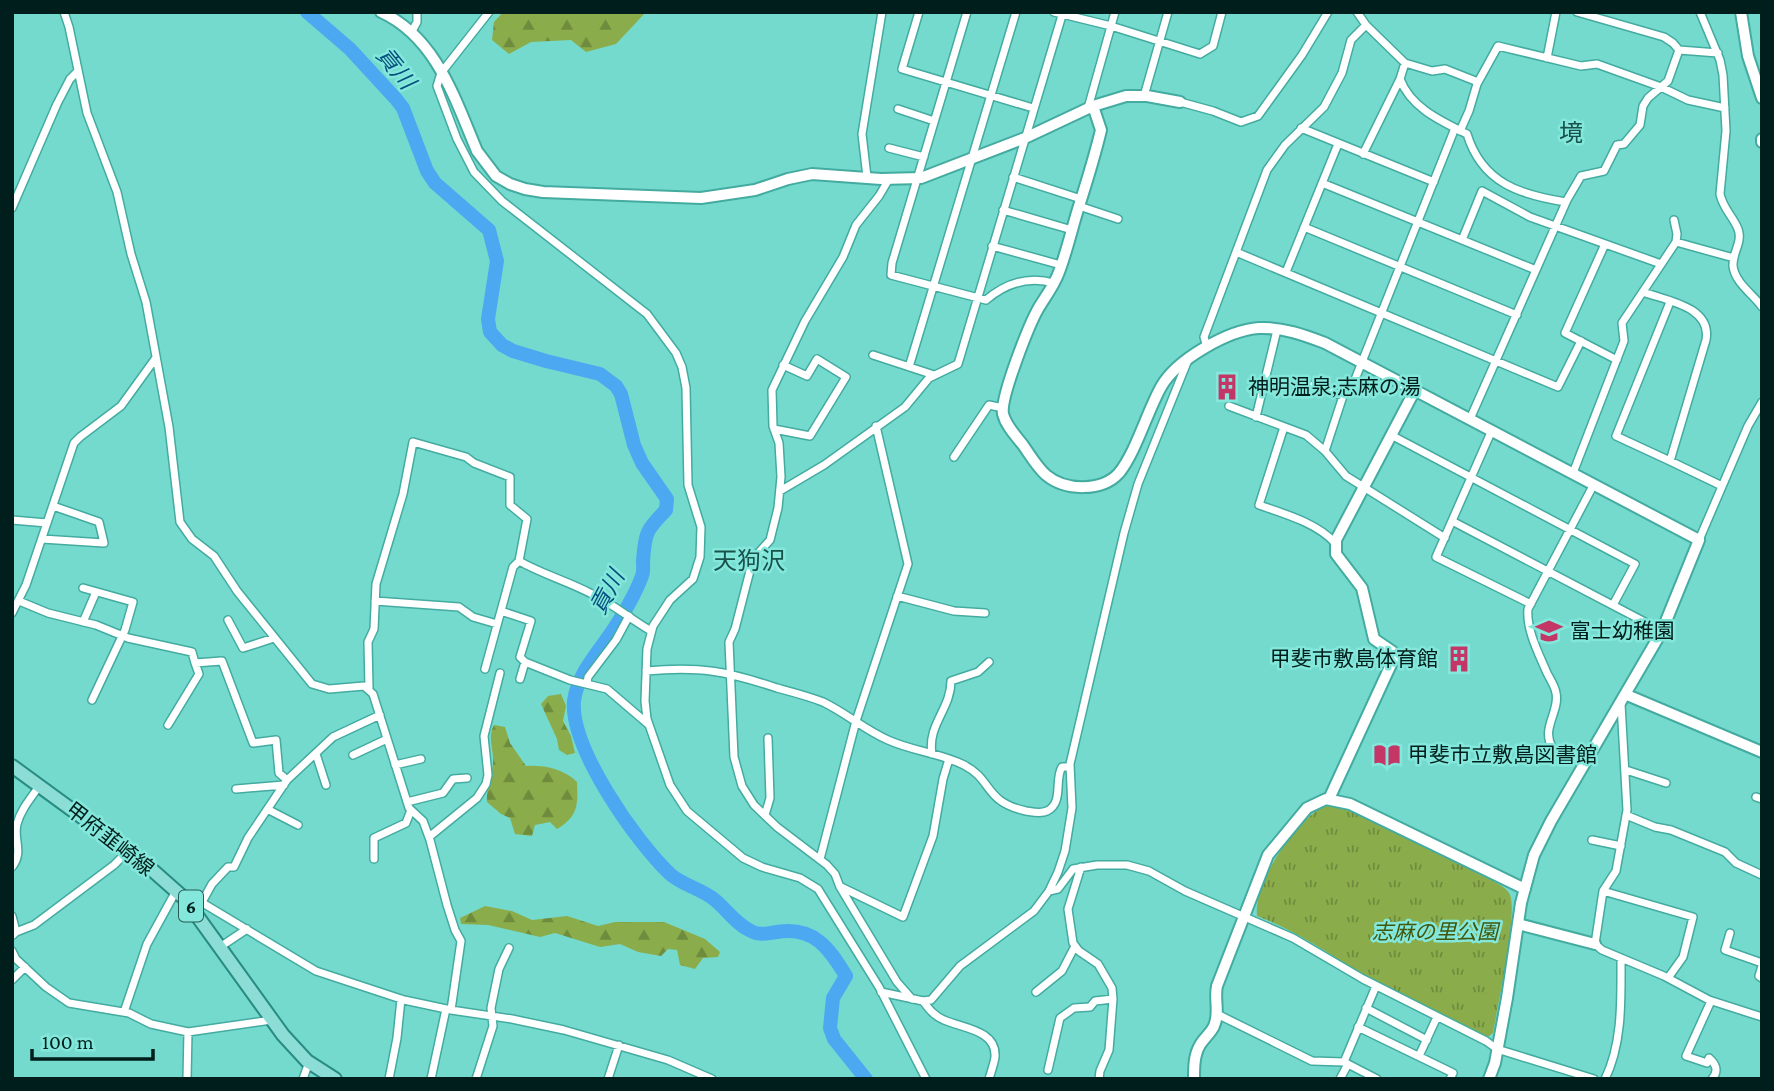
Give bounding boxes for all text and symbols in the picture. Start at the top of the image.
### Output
water label: 貢川 [371,42,422,96]
district label: 境 [1559,119,1583,146]
building icon: 神明温泉;志麻の湯 [1212,372,1242,402]
place label: 神明温泉;志麻の湯 [1248,375,1421,399]
district label: 天狗沢 [713,547,785,574]
water label: 貢川 [585,563,631,618]
school or university icon: 富士幼稚園 [1534,616,1564,646]
place label: 富士幼稚園 [1570,619,1675,643]
building icon: 甲斐市敷島体育館 [1444,644,1474,674]
place label: 甲斐市敷島体育館 [1270,647,1438,671]
library icon: 甲斐市立敷島図書館 [1372,740,1402,770]
place label: 甲斐市立敷島図書館 [1408,743,1597,767]
street label: 甲府韮崎線 [61,797,159,881]
road number: 6 [179,890,203,922]
park label: 志麻の里公園 [1372,920,1501,944]
scale bar [32,1018,152,1062]
text: 100 m [42,1030,94,1054]

